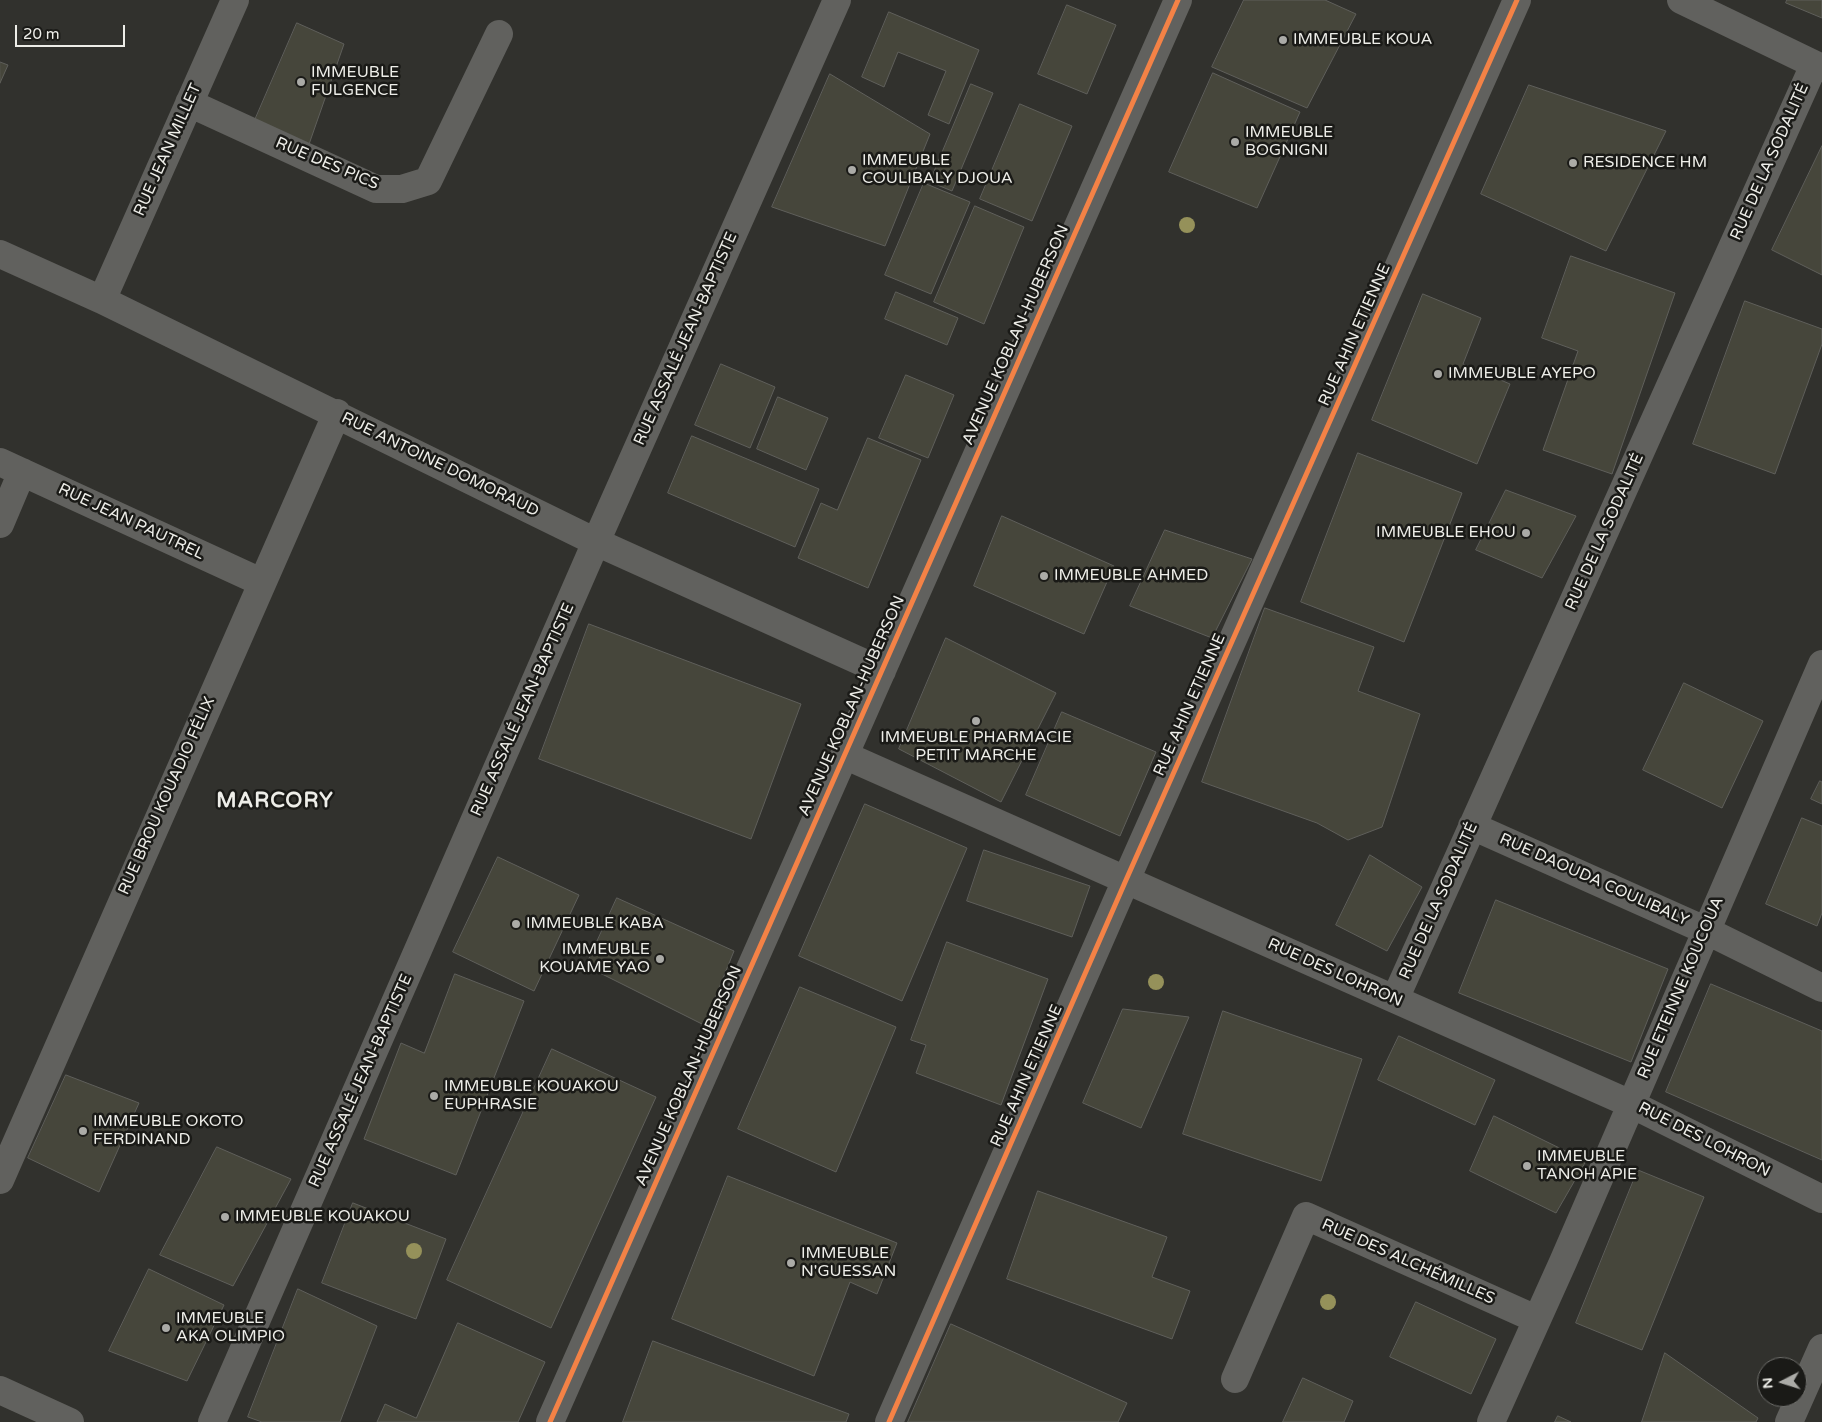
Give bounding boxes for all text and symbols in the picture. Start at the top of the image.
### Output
scale bar [18,15,128,47]
text: 20 m [23,25,60,43]
place label: IMMEUBLE KOUA [1293,30,1432,50]
marker: IMMEUBLE KOUA [1277,34,1289,46]
place label: IMMEUBLE FULGENCE [311,63,399,101]
marker: IMMEUBLE FULGENCE [295,76,307,88]
street label: RUE JEAN MILLET [130,81,206,219]
street label: RUE DE LA SODALITÉ [1727,81,1813,243]
place label: IMMEUBLE BOGNIGNI [1245,123,1333,161]
street label: RUE DES PICS [272,134,382,194]
marker: IMMEUBLE BOGNIGNI [1229,136,1241,148]
place label: IMMEUBLE COULIBALY DJOUA [862,151,1013,189]
place label: RESIDENCE HM [1583,153,1707,173]
marker: RESIDENCE HM [1567,157,1579,169]
marker: IMMEUBLE COULIBALY DJOUA [846,164,858,176]
street label: AVENUE KOBLAN-HUBERSON [959,222,1073,448]
street label: RUE ASSALÉ JEAN-BAPTISTE [630,229,742,449]
street label: RUE AHIN ETIENNE [1315,261,1395,409]
place label: IMMEUBLE AYEPO [1448,364,1596,384]
marker: IMMEUBLE AYEPO [1432,368,1444,380]
street label: RUE ANTOINE DOMORAUD [338,409,542,521]
street label: RUE DE LA SODALITÉ [1562,451,1648,613]
street label: RUE JEAN PAUTREL [55,480,207,564]
place label: IMMEUBLE EHOU [1376,523,1516,543]
marker: IMMEUBLE EHOU [1520,527,1532,539]
place label: IMMEUBLE AHMED [1054,566,1208,586]
marker: IMMEUBLE AHMED [1038,570,1050,582]
street label: AVENUE KOBLAN-HUBERSON [795,593,909,819]
street label: RUE ASSALÉ JEAN-BAPTISTE [467,600,579,820]
street label: RUE AHIN ETIENNE [1150,631,1230,779]
street label: RUE BROU KOUADIO FÉLIX [115,694,219,898]
marker: IMMEUBLE PHARMACIE PETIT MARCHE [970,715,982,727]
place label: IMMEUBLE PHARMACIE PETIT MARCHE [880,728,1072,766]
district label: MARCORY [215,788,335,814]
street label: RUE DE LA SODALITÉ [1396,820,1482,982]
street label: RUE DAOUDA COULIBALY [1496,830,1692,930]
street label: RUE ETEINNE KOUCOUA [1634,894,1728,1082]
place label: IMMEUBLE KABA [526,914,664,934]
marker: IMMEUBLE KABA [510,918,522,930]
street label: RUE DES LOHRON [1265,935,1405,1011]
place label: IMMEUBLE KOUAME YAO [539,940,650,978]
marker: IMMEUBLE KOUAME YAO [654,953,666,965]
street label: AVENUE KOBLAN-HUBERSON [632,963,746,1189]
street label: RUE ASSALÉ JEAN-BAPTISTE [305,971,417,1191]
street label: RUE AHIN ETIENNE [987,1002,1067,1150]
place label: IMMEUBLE KOUAKOU EUPHRASIE [444,1077,619,1115]
marker: IMMEUBLE KOUAKOU EUPHRASIE [428,1090,440,1102]
street label: RUE DES LOHRON [1635,1098,1773,1182]
place label: IMMEUBLE OKOTO FERDINAND [93,1112,244,1150]
marker: IMMEUBLE OKOTO FERDINAND [77,1125,89,1137]
place label: IMMEUBLE TANOH APIE [1537,1147,1637,1185]
marker: IMMEUBLE TANOH APIE [1521,1160,1533,1172]
place label: IMMEUBLE KOUAKOU [235,1207,410,1227]
marker: IMMEUBLE KOUAKOU [219,1211,231,1223]
street label: RUE DES ALCHÉMILLES [1319,1215,1497,1309]
place label: IMMEUBLE N'GUESSAN [801,1244,896,1282]
marker: IMMEUBLE N'GUESSAN [785,1257,797,1269]
place label: IMMEUBLE AKA OLIMPIO [176,1309,285,1347]
marker: IMMEUBLE AKA OLIMPIO [160,1322,172,1334]
north arrow [1757,1357,1807,1407]
text: N [1759,1377,1777,1390]

